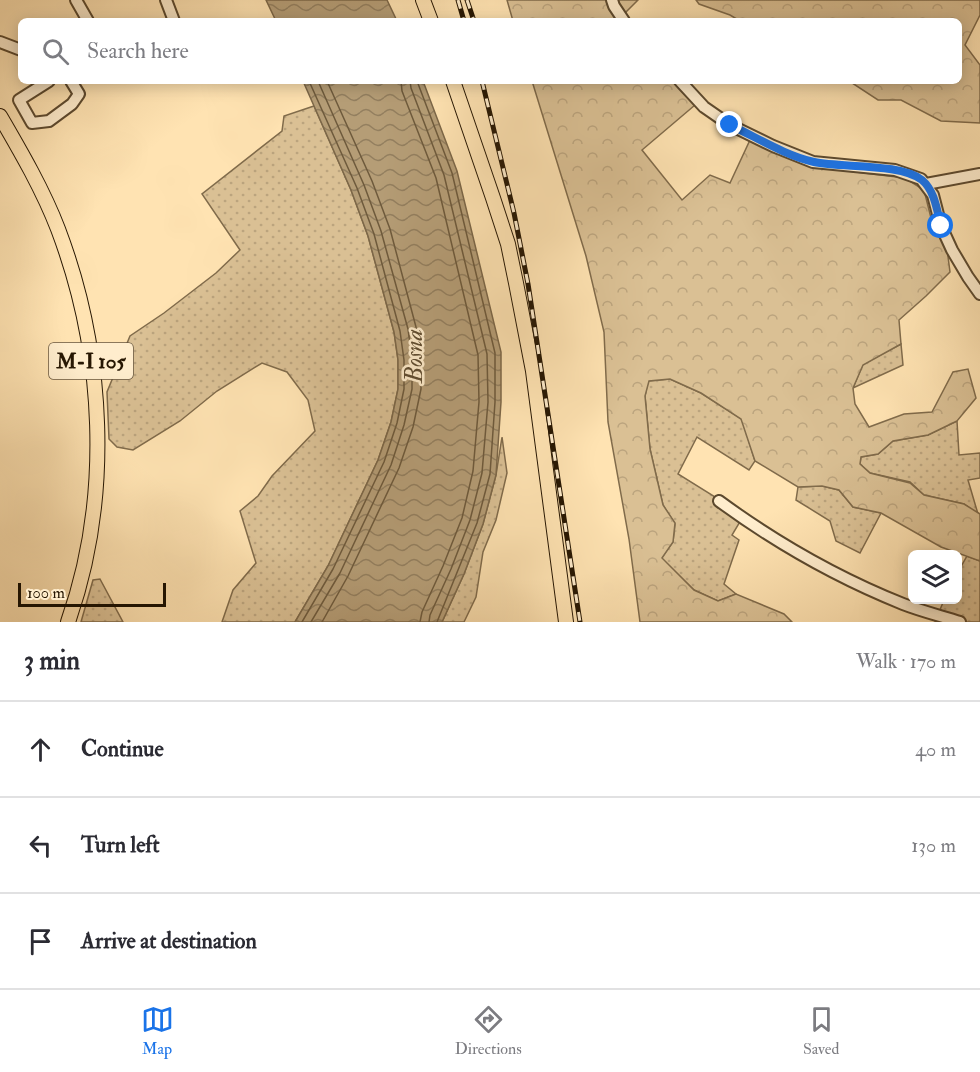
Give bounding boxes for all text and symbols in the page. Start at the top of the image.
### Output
search box [18,18,962,84]
icon: search [39,35,72,68]
text: Search here [87,37,189,65]
route end [716,111,742,137]
route start [927,212,953,238]
water label: Bosna [399,329,430,384]
road number: M-I 105 [49,343,133,379]
map controls [908,550,962,604]
button: layers [908,550,962,604]
scale bar [18,580,166,608]
text: 100 m [27,583,65,603]
text: 3 min [24,645,80,677]
text: Walk · 170 m [856,649,956,674]
icon: ahead [24,733,57,766]
text: Continue [81,735,164,763]
text: 40 m [915,737,956,762]
icon: left [24,829,57,862]
text: Turn left [81,831,160,859]
text: 130 m [911,833,956,858]
icon: arrive [24,925,57,958]
text: Arrive at destination [81,927,257,955]
tab: Map [141,1003,174,1059]
tab: Directions [455,1003,522,1059]
tab: Saved [803,1003,839,1059]

